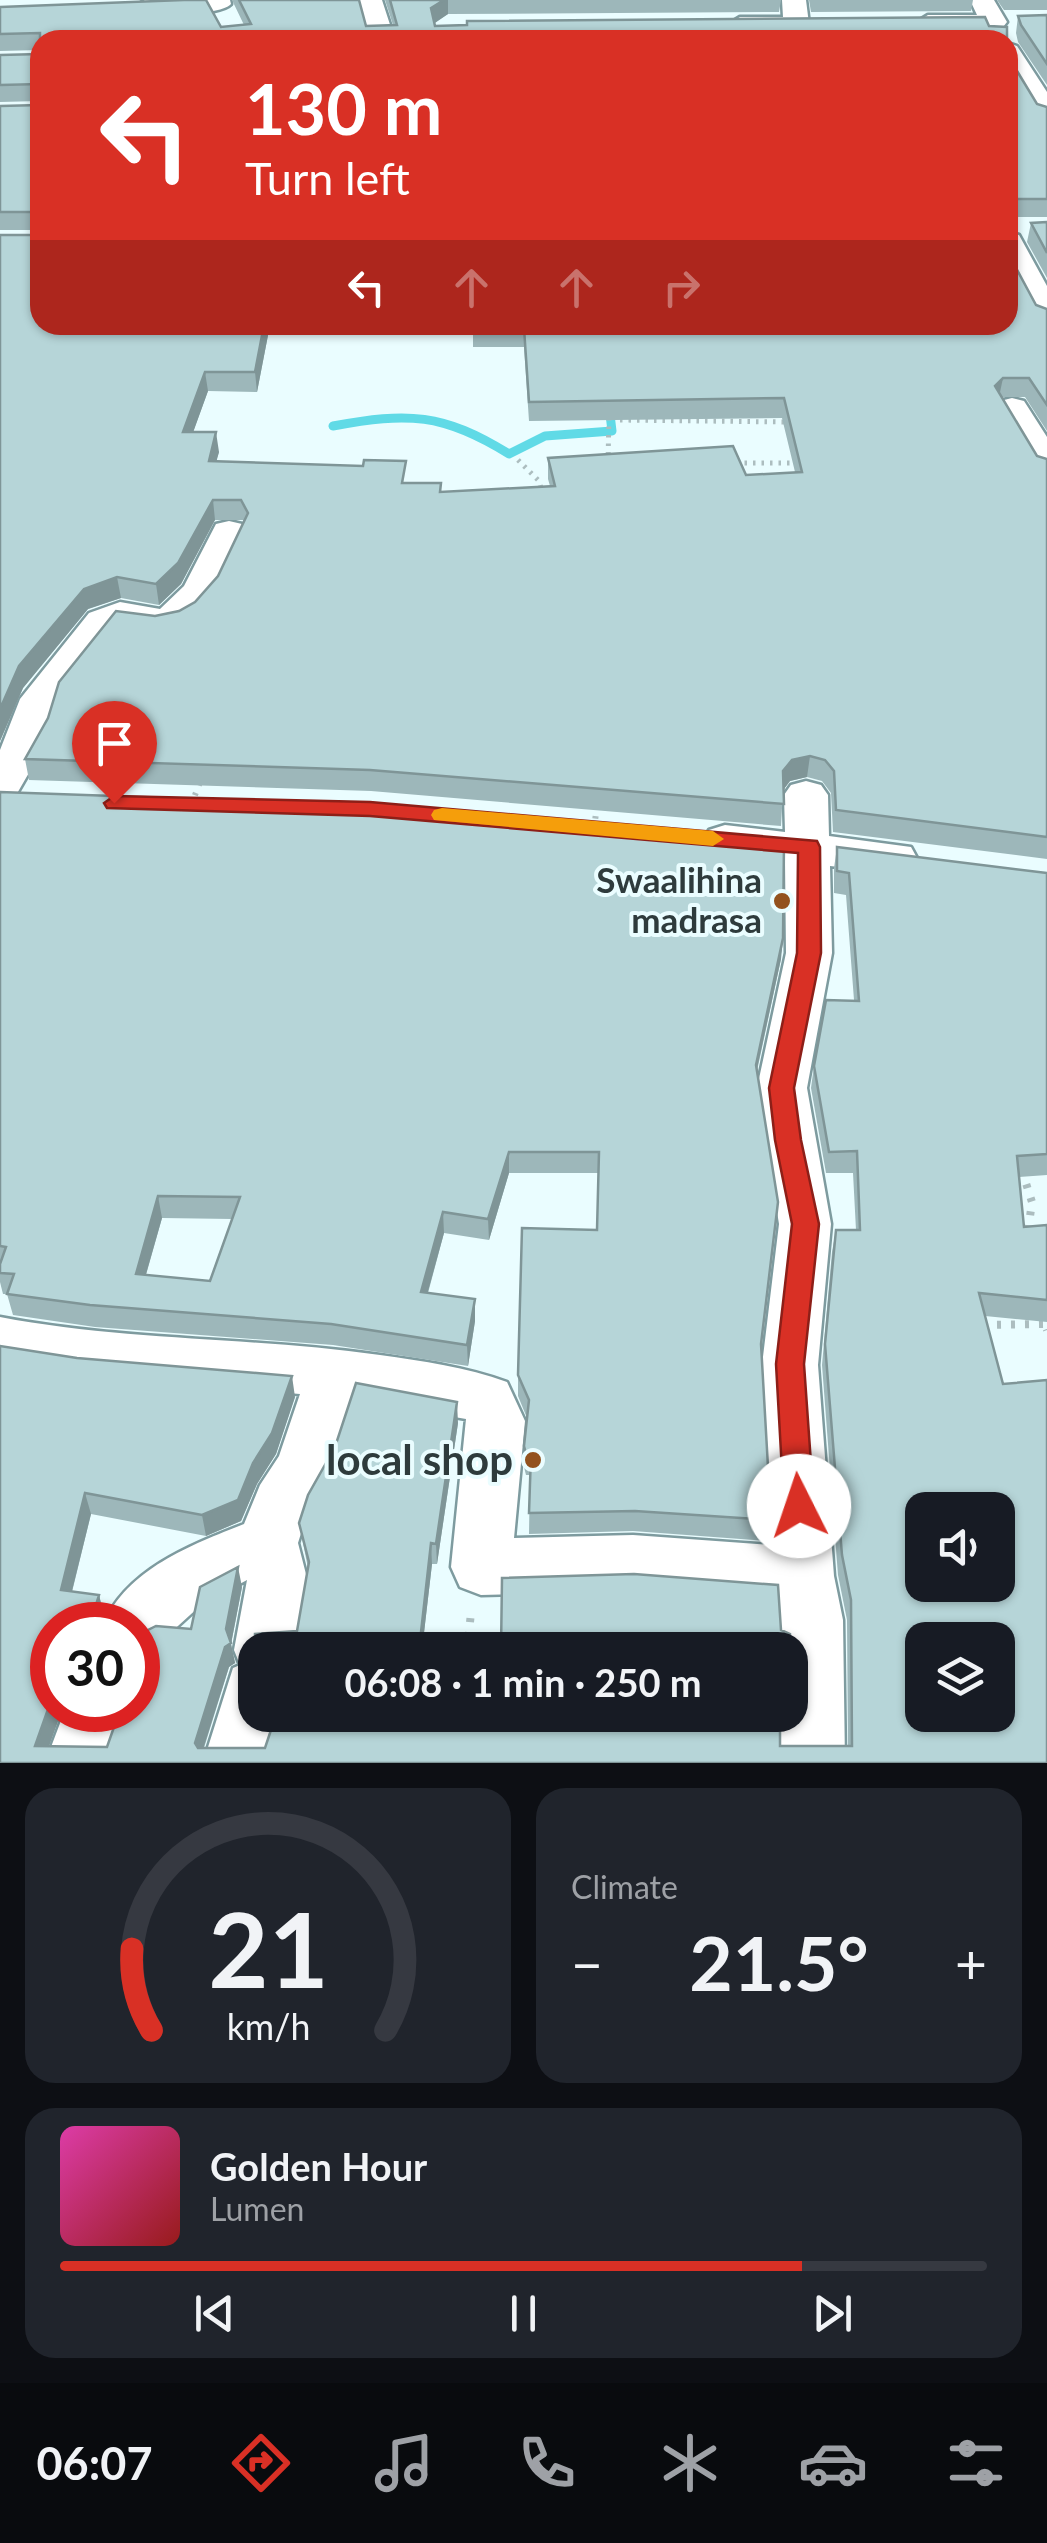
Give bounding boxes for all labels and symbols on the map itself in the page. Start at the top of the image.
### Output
pin [72,701,157,804]
place label: Swaalihina madrasa [596,858,762,940]
marker: Swaalihina madrasa [771,890,793,912]
place label: local shop [326,1434,513,1484]
marker: local shop [522,1449,544,1471]
position arrow [747,1454,851,1558]
speed limit sign: 30 [30,1602,160,1732]

